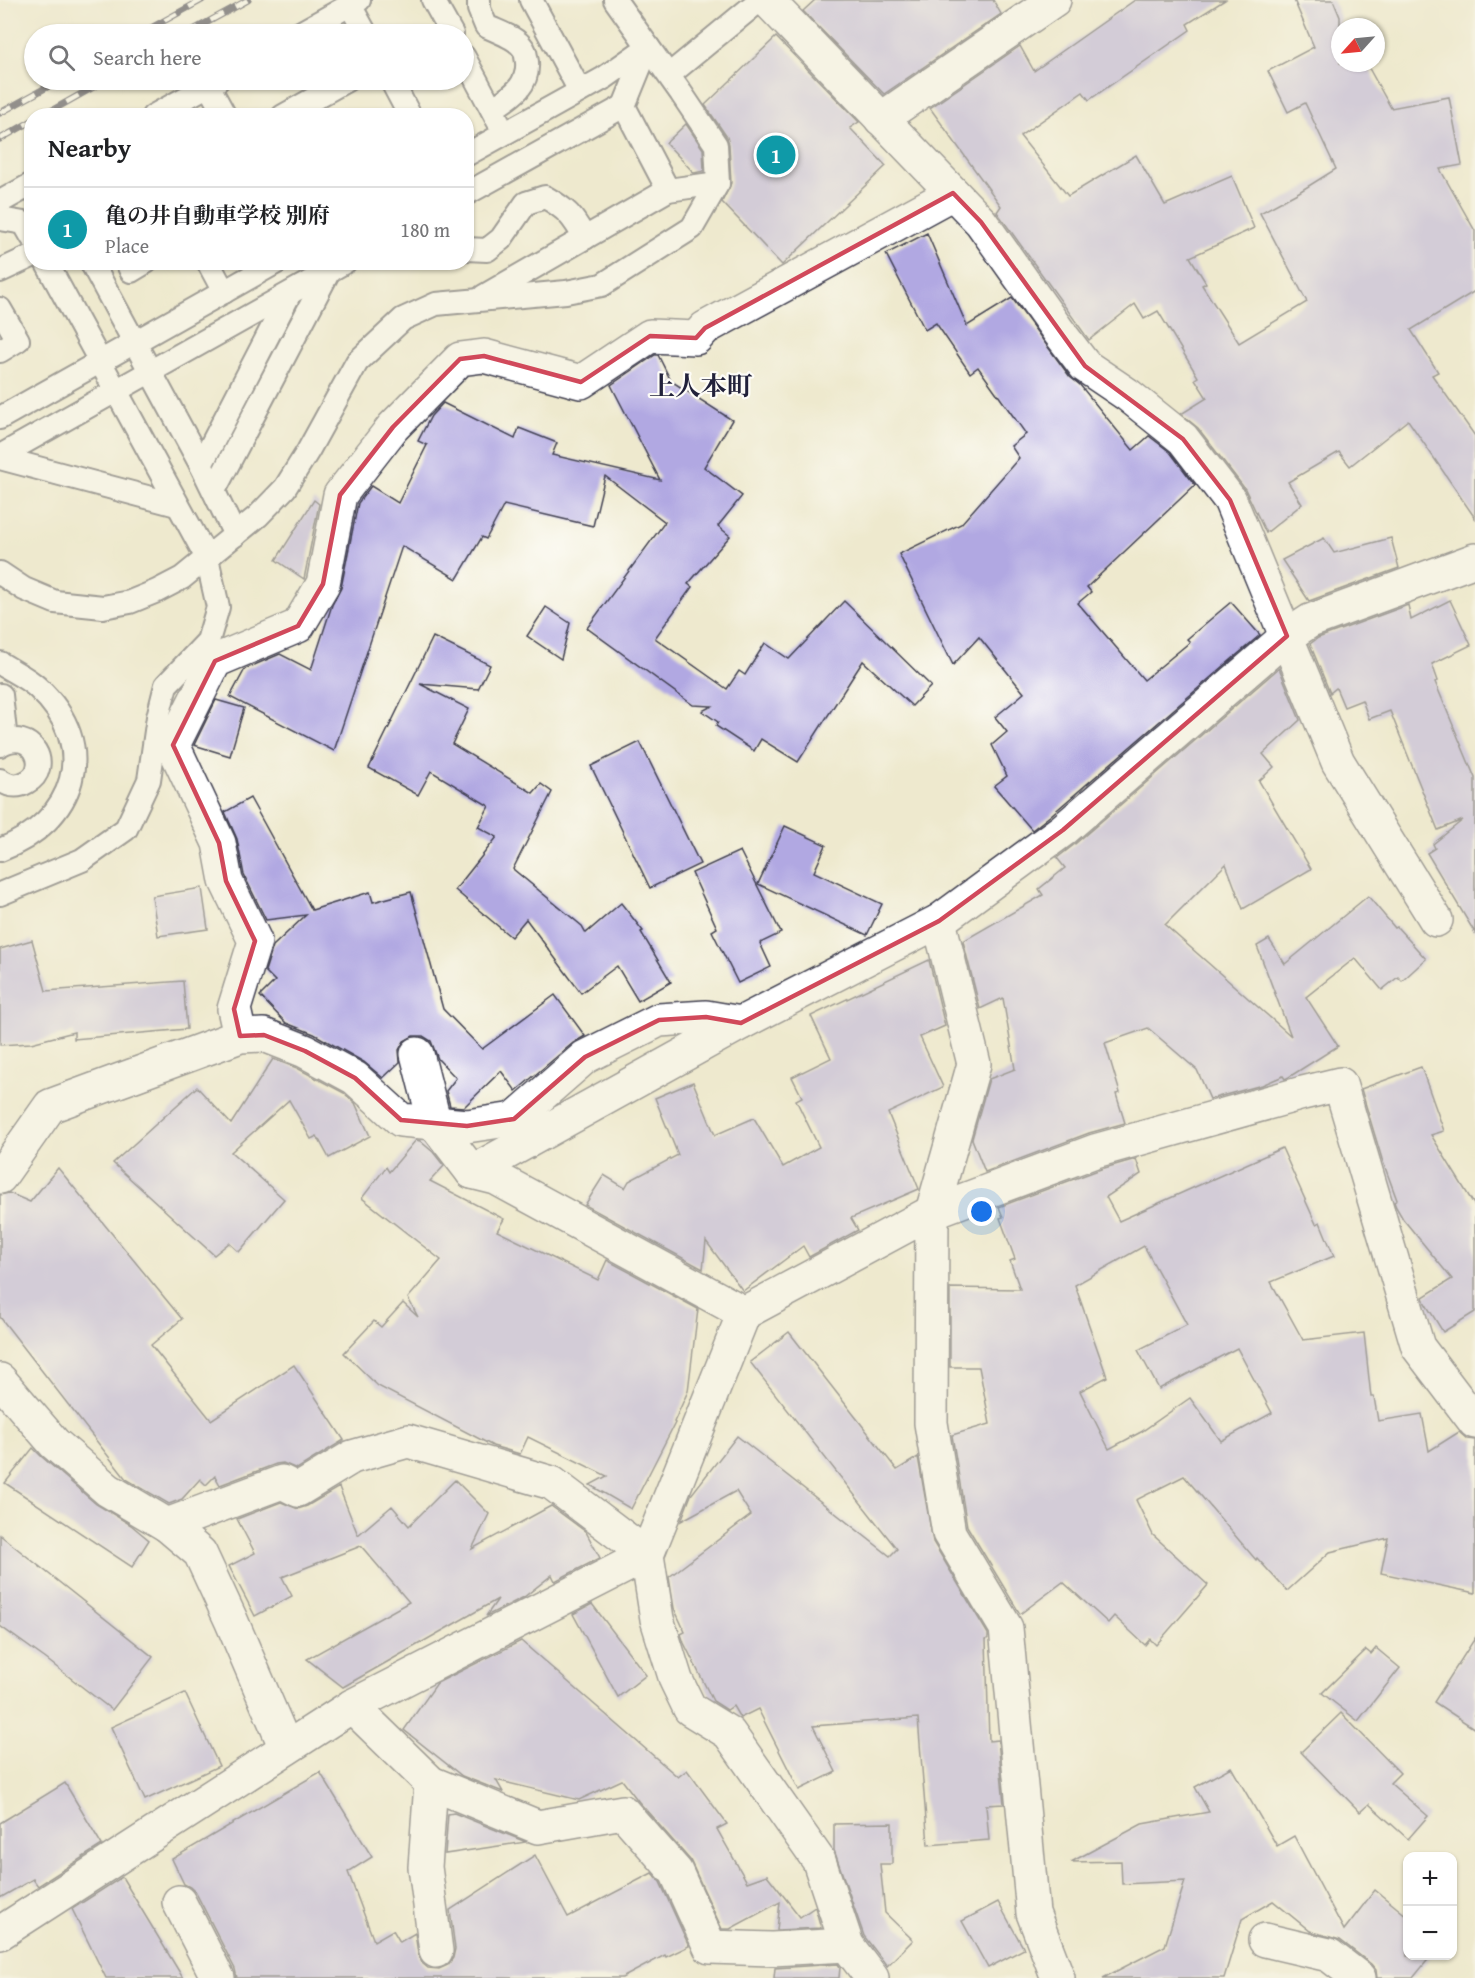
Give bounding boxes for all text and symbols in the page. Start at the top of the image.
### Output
north arrow [1331,18,1385,72]
search box [24,24,474,90]
icon: search [45,41,78,74]
text: Search here [93,41,202,73]
text: Nearby [48,128,131,167]
pin: 1 [756,132,796,178]
text: 亀の井自動車学校 別府 [105,199,330,231]
text: 1 [62,215,73,244]
text: 180 m [400,215,450,244]
text: Place [105,231,149,260]
district label: 上人本町 [649,366,753,405]
your location [967,1197,996,1226]
map controls [1403,1852,1457,1960]
button: + [1403,1852,1457,1906]
button: − [1403,1906,1457,1960]

